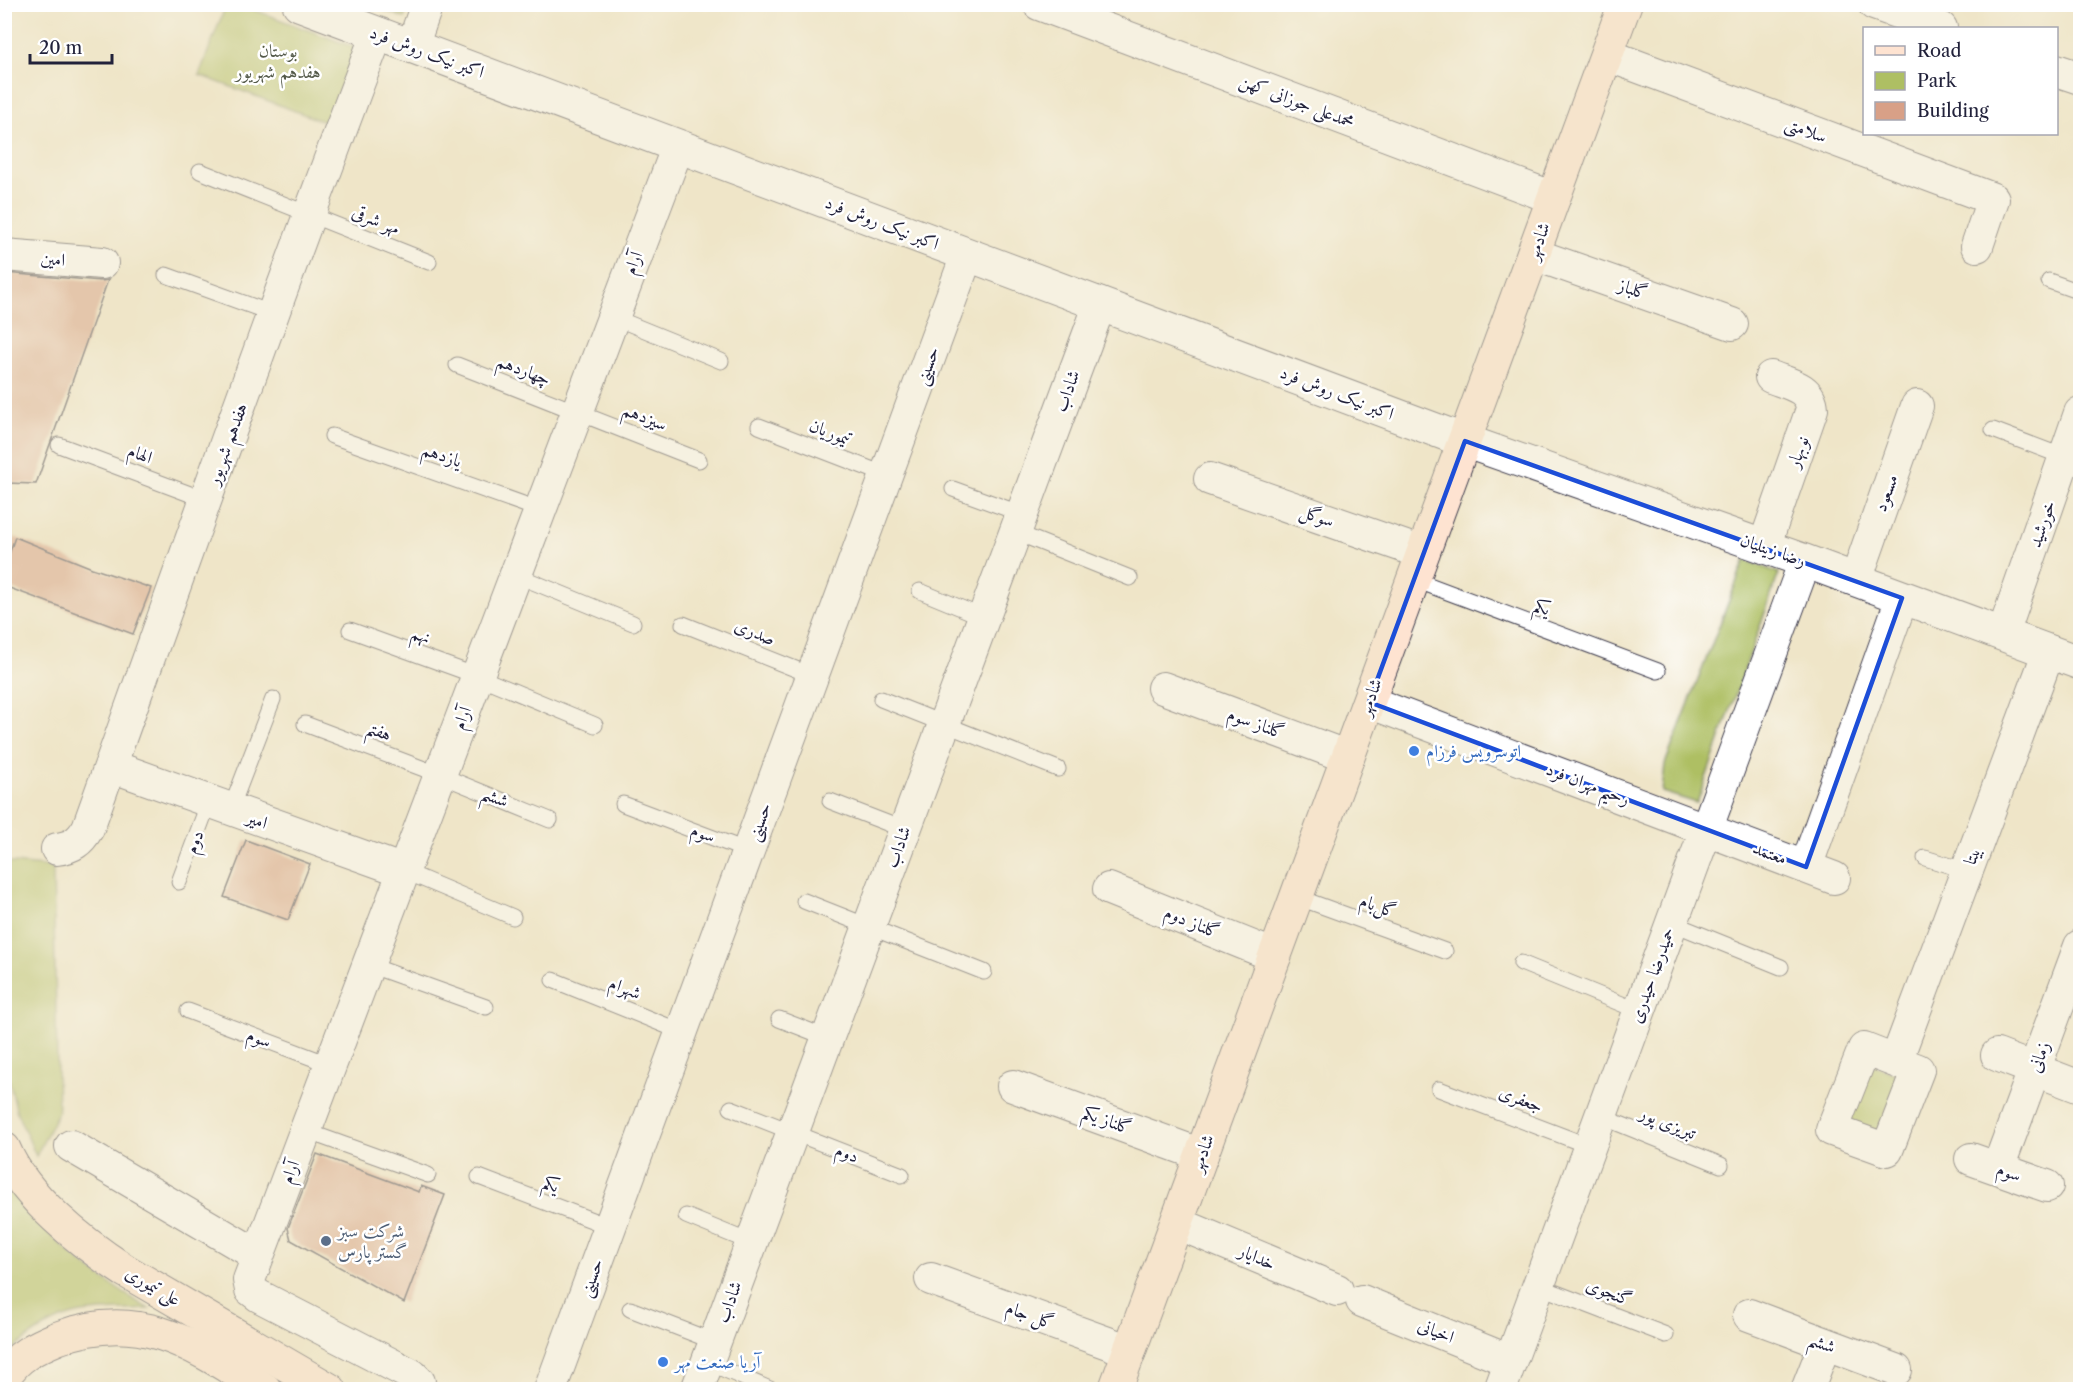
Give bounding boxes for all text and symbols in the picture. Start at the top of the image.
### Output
street label: اکبر نیک روش فرد [366,21,487,84]
scale bar [30,27,112,65]
legend [1863,27,2058,135]
text: 20 m [39,37,83,59]
park label: بوستان هفدهم شهریور [233,40,321,89]
text: Road [1917,40,1962,62]
street label: محمدعلی جوزانی کهن [1236,69,1357,135]
text: Park [1917,70,1958,92]
text: Building [1917,100,1989,122]
street label: سلامتی [1781,112,1830,150]
street label: اکبر نیک روش فرد [822,191,942,256]
street label: مهر شرقی [349,201,403,240]
street label: شادمهر [1520,219,1556,265]
street label: آرام [619,246,653,280]
street label: امین [40,247,66,271]
street label: گلباز [1613,273,1651,304]
street label: حسینی [910,344,946,389]
street label: چهاردهم [492,350,554,396]
street label: اکبر نیک روش فرد [1277,361,1397,426]
street label: شاداب [1049,367,1085,415]
street label: سیزدهم [617,398,670,441]
street label: هفدهم شهریور [201,400,258,492]
street label: تیموریان [806,414,855,450]
street label: نوبهار [1782,433,1815,473]
street label: یازدهم [417,438,466,478]
street label: الهام [123,439,155,473]
street label: مسعود [1869,471,1903,515]
street label: خورشید [2024,498,2060,550]
street label: سوگل [1296,500,1337,533]
street label: رضا زینلیان [1737,529,1809,572]
street label: یکم [1529,594,1555,626]
street label: صدری [731,614,779,650]
street label: نهم [406,621,434,654]
street label: شادمهر [1352,675,1388,721]
street label: آرام [448,701,482,735]
street label: گلناز سوم [1223,703,1288,748]
street label: هفتم [361,716,395,752]
place label: اتوسرویس فرزام [1426,740,1521,767]
marker: اتوسرویس فرزام [1407,744,1421,758]
street label: رحیم مهران فرد [1540,758,1633,817]
street label: ششم [476,782,512,819]
street label: حسینی [742,800,778,845]
street label: امیر [242,806,270,834]
street label: سوم [686,818,718,852]
street label: شاداب [880,823,916,871]
street label: دوم [180,827,213,858]
street label: معتمد [1750,836,1790,870]
street label: بیتا [1959,844,1985,868]
street label: گل‌بام [1355,889,1399,927]
street label: گلناز دوم [1159,901,1223,948]
street label: حمیدرضا حیدری [1625,924,1679,1026]
street label: شهرام [604,972,644,1009]
street label: سوم [242,1023,274,1057]
street label: زمانی [2023,1038,2055,1076]
street label: جعفری [1496,1081,1546,1118]
street label: گلناز یکم [1078,1101,1134,1145]
street label: تبریزی‌ پور [1634,1101,1700,1146]
street label: شادمهر [1184,1131,1220,1177]
street label: دوم [830,1139,862,1172]
street label: آرام [276,1155,310,1189]
street label: سوم [1992,1157,2024,1191]
street label: یکم [537,1171,564,1203]
place label: شرکت سبز گستر پارس [336,1220,407,1265]
marker: شرکت سبز گستر پارس [319,1234,333,1248]
street label: خدایار [1233,1239,1279,1275]
street label: حسینی [574,1256,610,1301]
street label: علی تیموری [120,1261,185,1312]
street label: گنجوی [1583,1273,1635,1311]
street label: شاداب [711,1278,747,1326]
street label: گل جام [1001,1296,1057,1338]
street label: اخیانی [1415,1314,1458,1348]
street label: ششم [1803,1328,1839,1365]
place label: آریا صنعت مهر [673,1351,763,1374]
marker: آریا صنعت مهر [656,1355,670,1369]

